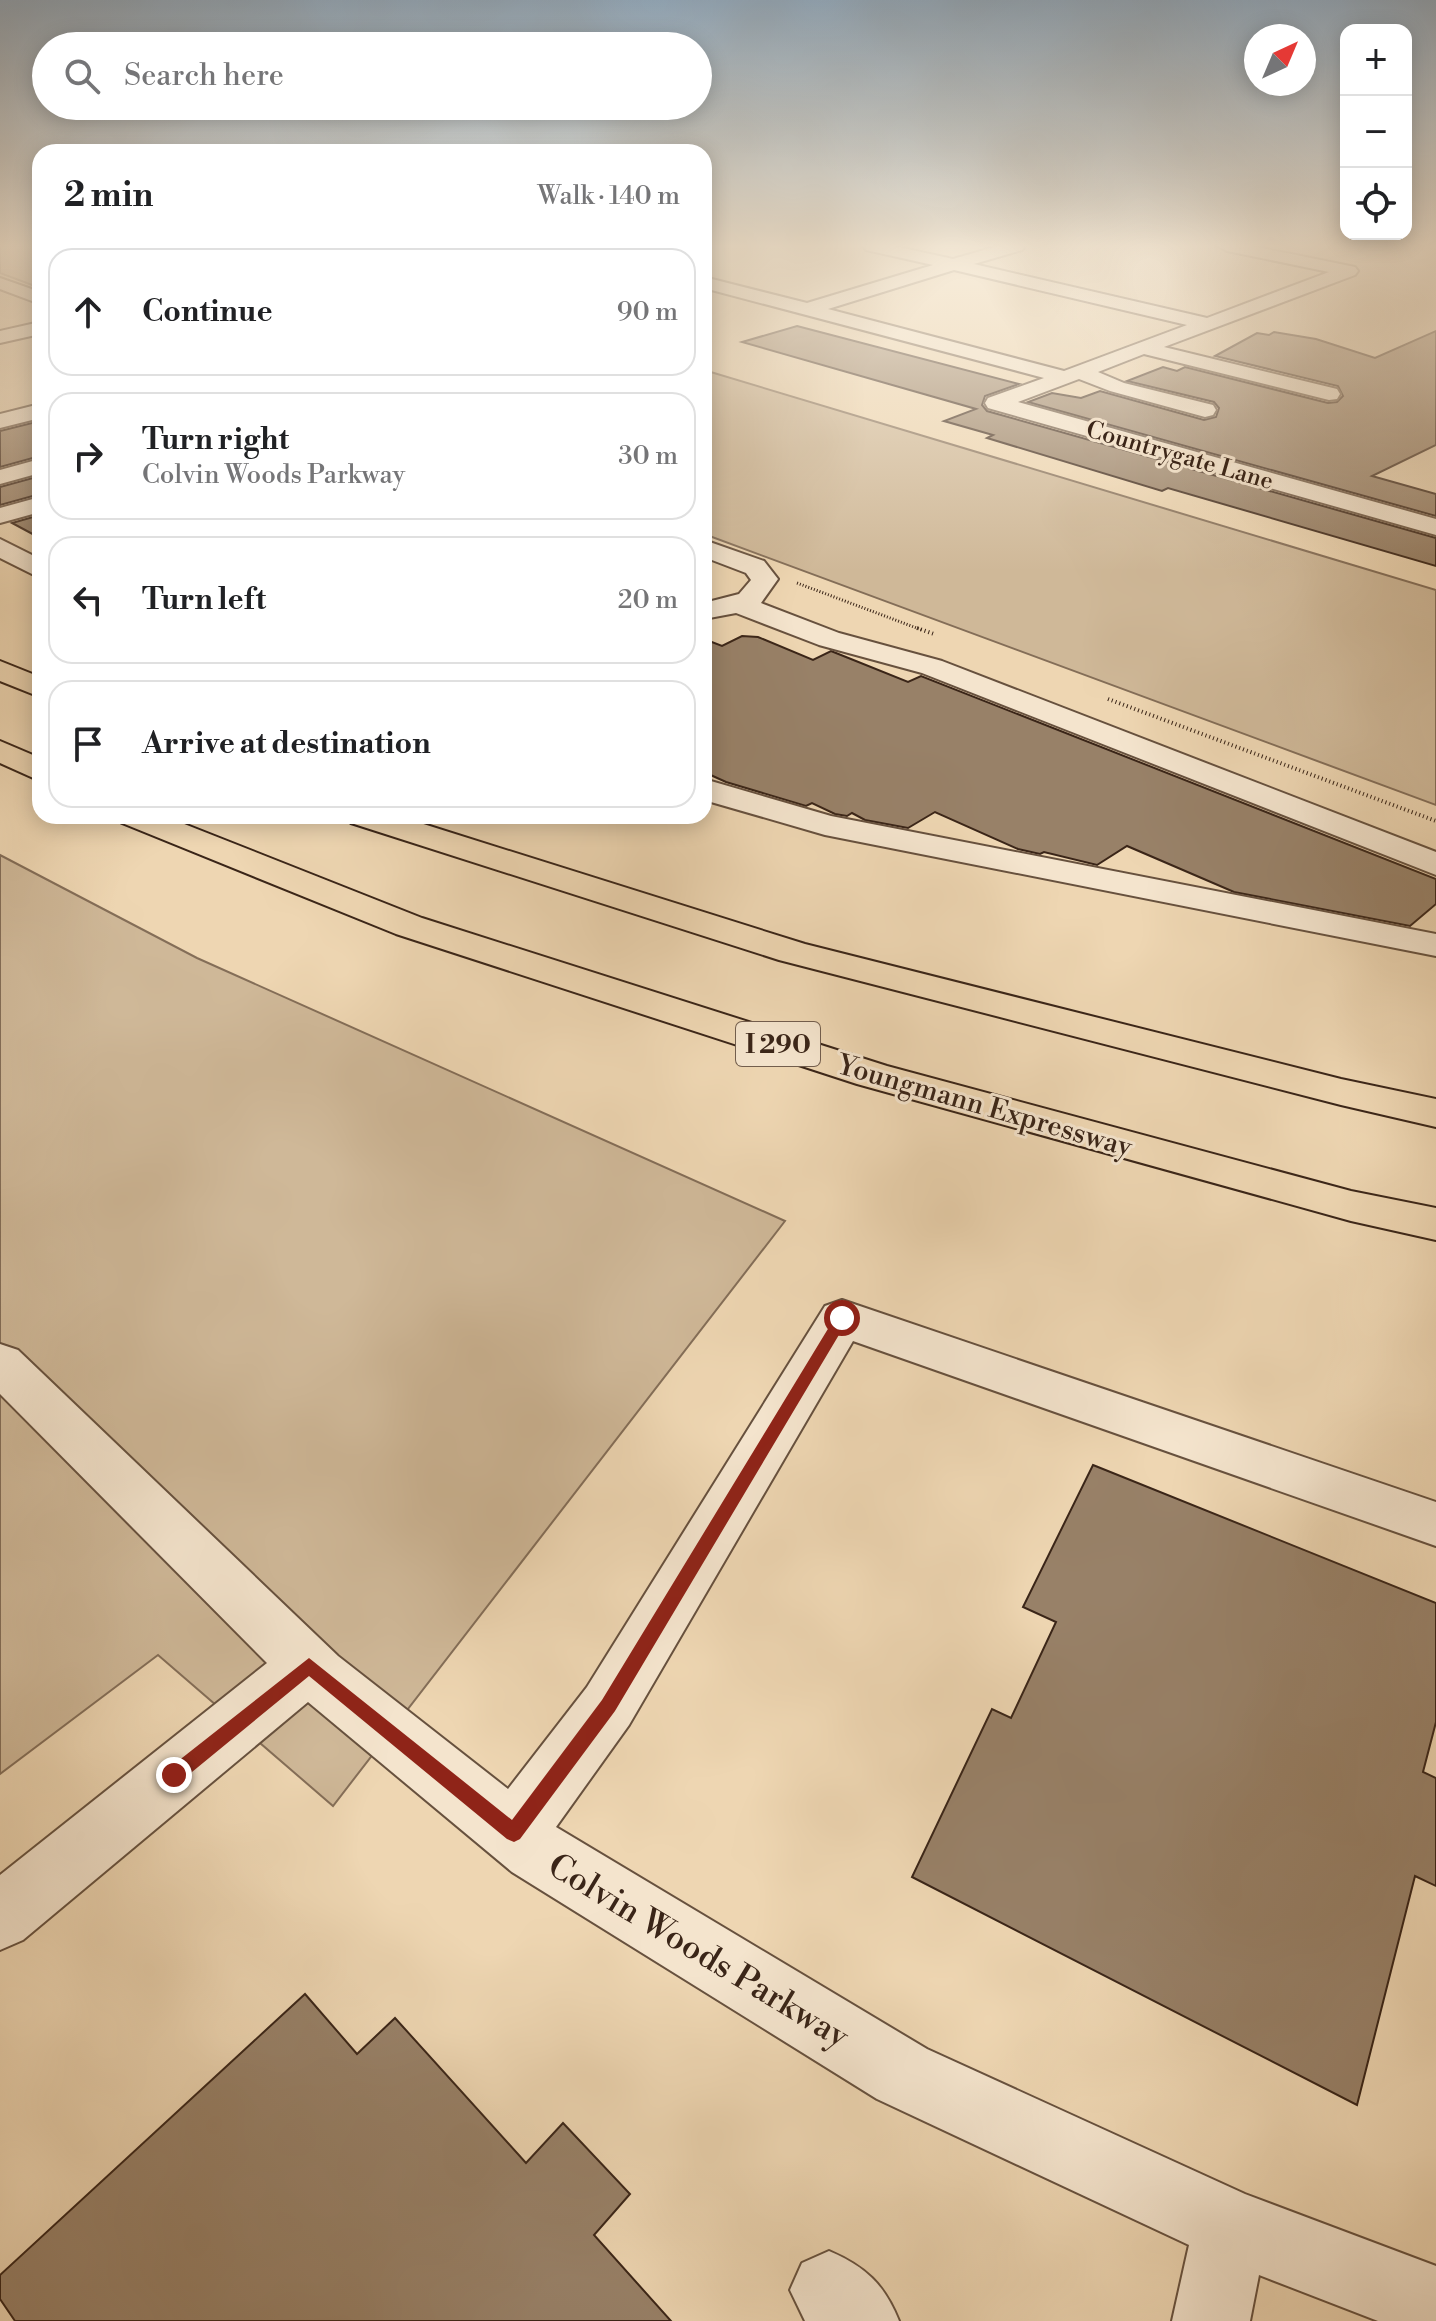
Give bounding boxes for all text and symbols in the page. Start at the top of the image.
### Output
north arrow [1244,24,1316,96]
map controls [1340,24,1412,240]
button: + [1340,24,1412,96]
search box [32,32,712,120]
icon: search [60,54,104,98]
text: Search here [124,57,284,95]
button: − [1340,96,1412,168]
button: locate [1340,168,1412,240]
text: 2 min [64,175,153,217]
text: Walk · 140 m [538,180,680,212]
icon: ahead [66,290,110,334]
text: Continue [142,293,273,331]
text: 90 m [617,296,678,328]
street label: Countrygate Lane [1083,415,1277,497]
text: Turn right [142,421,289,459]
icon: right [66,434,110,478]
text: 30 m [618,440,678,472]
text: Colvin Woods Parkway [142,459,405,491]
icon: left [66,578,110,622]
text: Turn left [142,581,266,619]
text: 20 m [618,584,678,616]
icon: arrive [66,722,110,766]
text: Arrive at destination [142,725,431,763]
road number: I 290 [736,1022,820,1066]
street label: Youngmann Expressway [831,1047,1136,1165]
route start [824,1300,860,1336]
route end [156,1757,192,1793]
street label: Colvin Woods Parkway [540,1845,857,2059]

